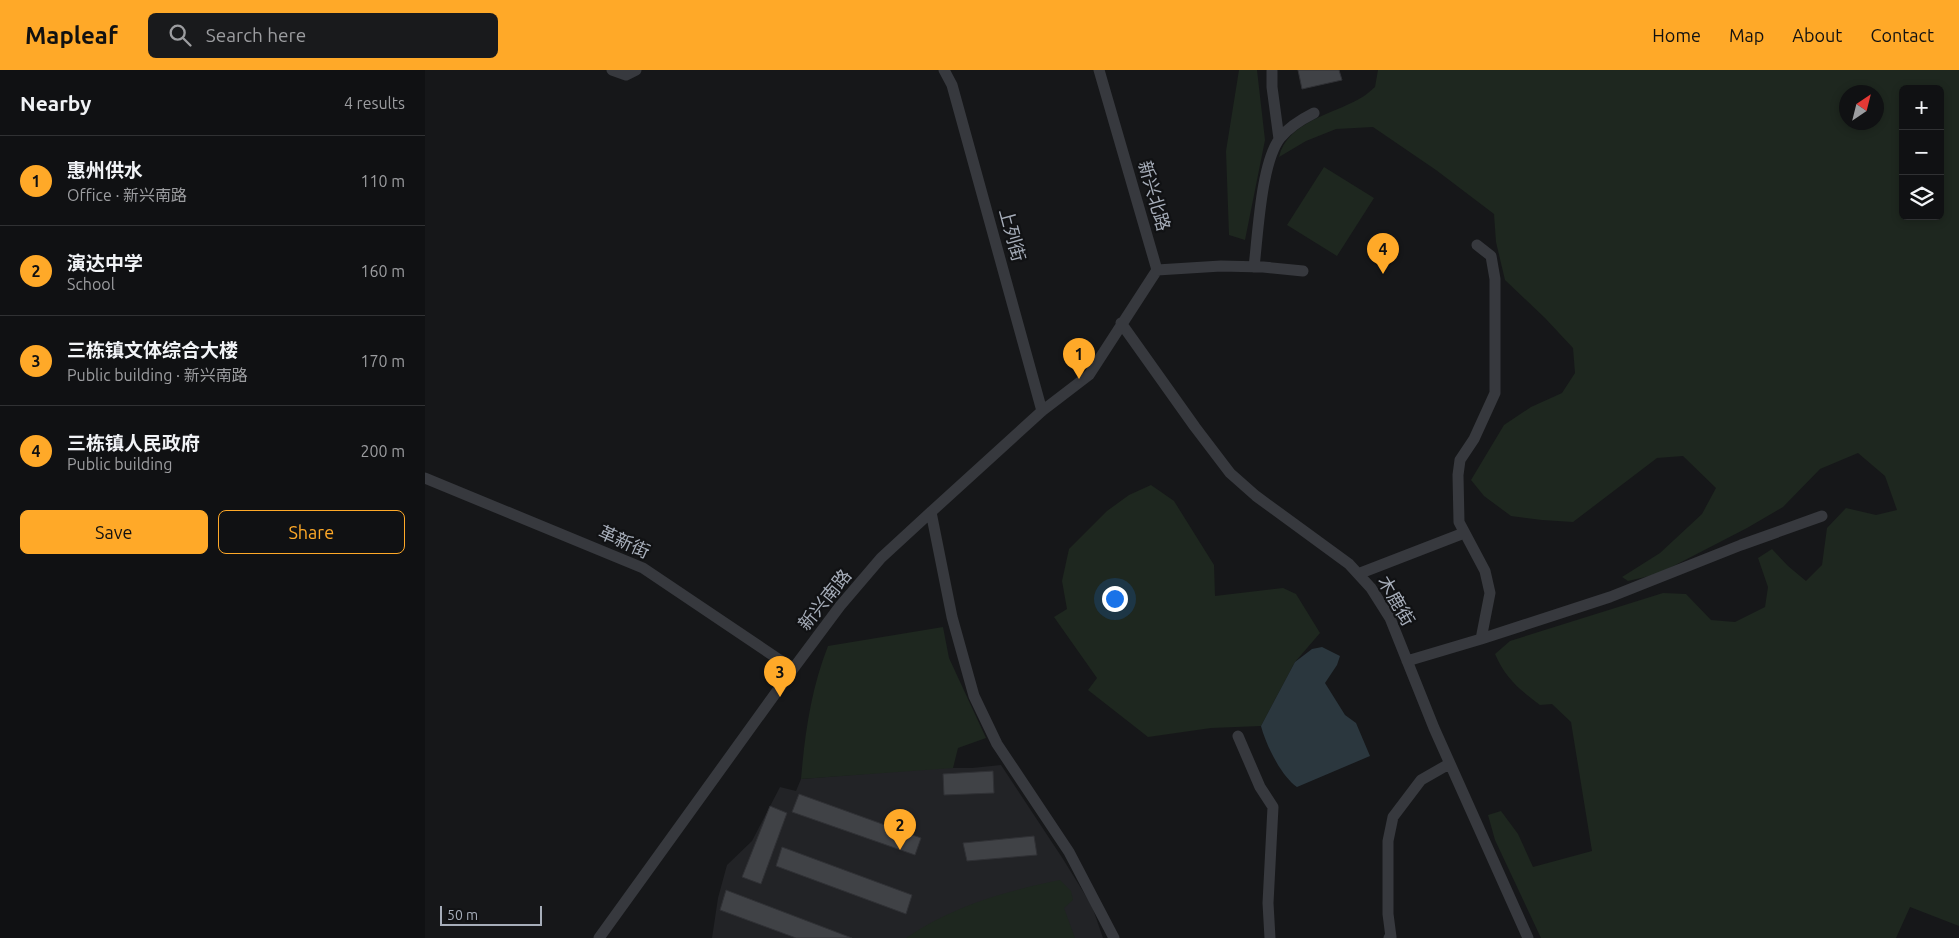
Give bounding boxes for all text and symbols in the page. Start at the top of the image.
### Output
search box [148,13,498,58]
icon: search [166,21,194,49]
text: Mapleaf [25,22,118,49]
text: Search here [206,24,306,46]
text: Home [1652,25,1701,45]
text: Map [1729,25,1764,45]
text: About [1792,25,1842,45]
text: Contact [1870,25,1934,45]
north arrow [1839,85,1884,130]
map controls [1899,85,1944,220]
button: + [1899,85,1944,130]
text: Nearby [20,91,91,115]
text: 4 results [344,94,405,112]
button: − [1899,130,1944,175]
street label: 新兴北路 [1135,158,1174,233]
text: 惠州供水 [67,159,143,181]
text: 1 [31,172,41,190]
text: 110 m [360,172,405,190]
button: layers [1899,175,1944,220]
text: Office · 新兴南路 [67,186,187,204]
street label: 上列街 [996,206,1030,263]
pin: 4 [1367,233,1399,274]
text: 演达中学 [67,252,143,274]
text: 2 [31,262,41,280]
text: 160 m [360,262,405,280]
text: School [67,275,115,293]
pin: 1 [1063,338,1095,379]
text: 三栋镇文体综合大楼 [67,339,238,361]
text: 3 [31,352,41,370]
text: 170 m [360,352,405,370]
text: Public building · 新兴南路 [67,366,248,384]
text: 三栋镇人民政府 [67,432,200,454]
text: 4 [31,442,41,460]
text: 200 m [360,442,405,460]
text: Public building [67,455,172,473]
button: Save [20,510,208,554]
button: Share [218,510,405,554]
street label: 革新街 [596,521,653,561]
street label: 新兴南路 [794,565,855,634]
street label: 木鹿街 [1375,572,1419,629]
your location [1102,586,1128,612]
pin: 3 [764,656,796,697]
pin: 2 [884,809,916,850]
scale bar [440,903,543,926]
text: 50 m [447,907,478,923]

